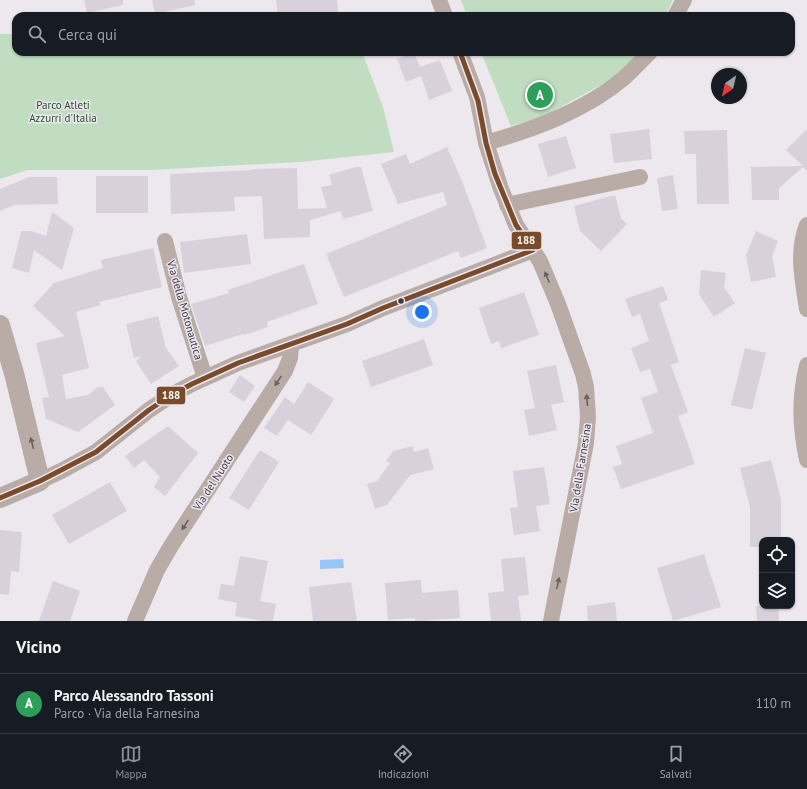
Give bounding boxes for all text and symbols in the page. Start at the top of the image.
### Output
search box [12,12,795,56]
icon: search [26,23,48,45]
text: Cerca qui [58,25,117,44]
north arrow [711,68,747,104]
pin: A [527,80,553,110]
park label: Parco Atleti Azzurri d'Italia [29,98,97,125]
line badge: 188 [511,231,542,250]
text: 188 [517,233,535,247]
street label: Via della Motonautica [164,258,206,361]
one-way arrow [543,270,549,282]
unlabelled marker [396,296,406,306]
your location [412,302,432,322]
one-way arrow [275,375,282,386]
line badge: 188 [156,386,186,405]
text: 188 [162,388,180,402]
one-way arrow [583,394,590,406]
street label: Via della Farnesina [566,423,594,514]
one-way arrow [28,437,34,450]
street label: Via del Nuoto [189,451,236,513]
one-way arrow [181,520,189,530]
map controls [759,537,795,609]
button: locate [759,537,795,573]
button: layers [759,573,795,609]
one-way arrow [555,576,561,589]
text: Vicino [16,636,61,658]
text: Parco Alessandro Tassoni [54,686,214,705]
text: A [25,695,33,712]
text: 110 m [756,695,791,712]
text: Parco · Via della Farnesina [54,705,200,722]
tab: Mappa [115,743,147,781]
tab: Indicazioni [378,743,429,781]
tab: Salvati [660,743,692,781]

